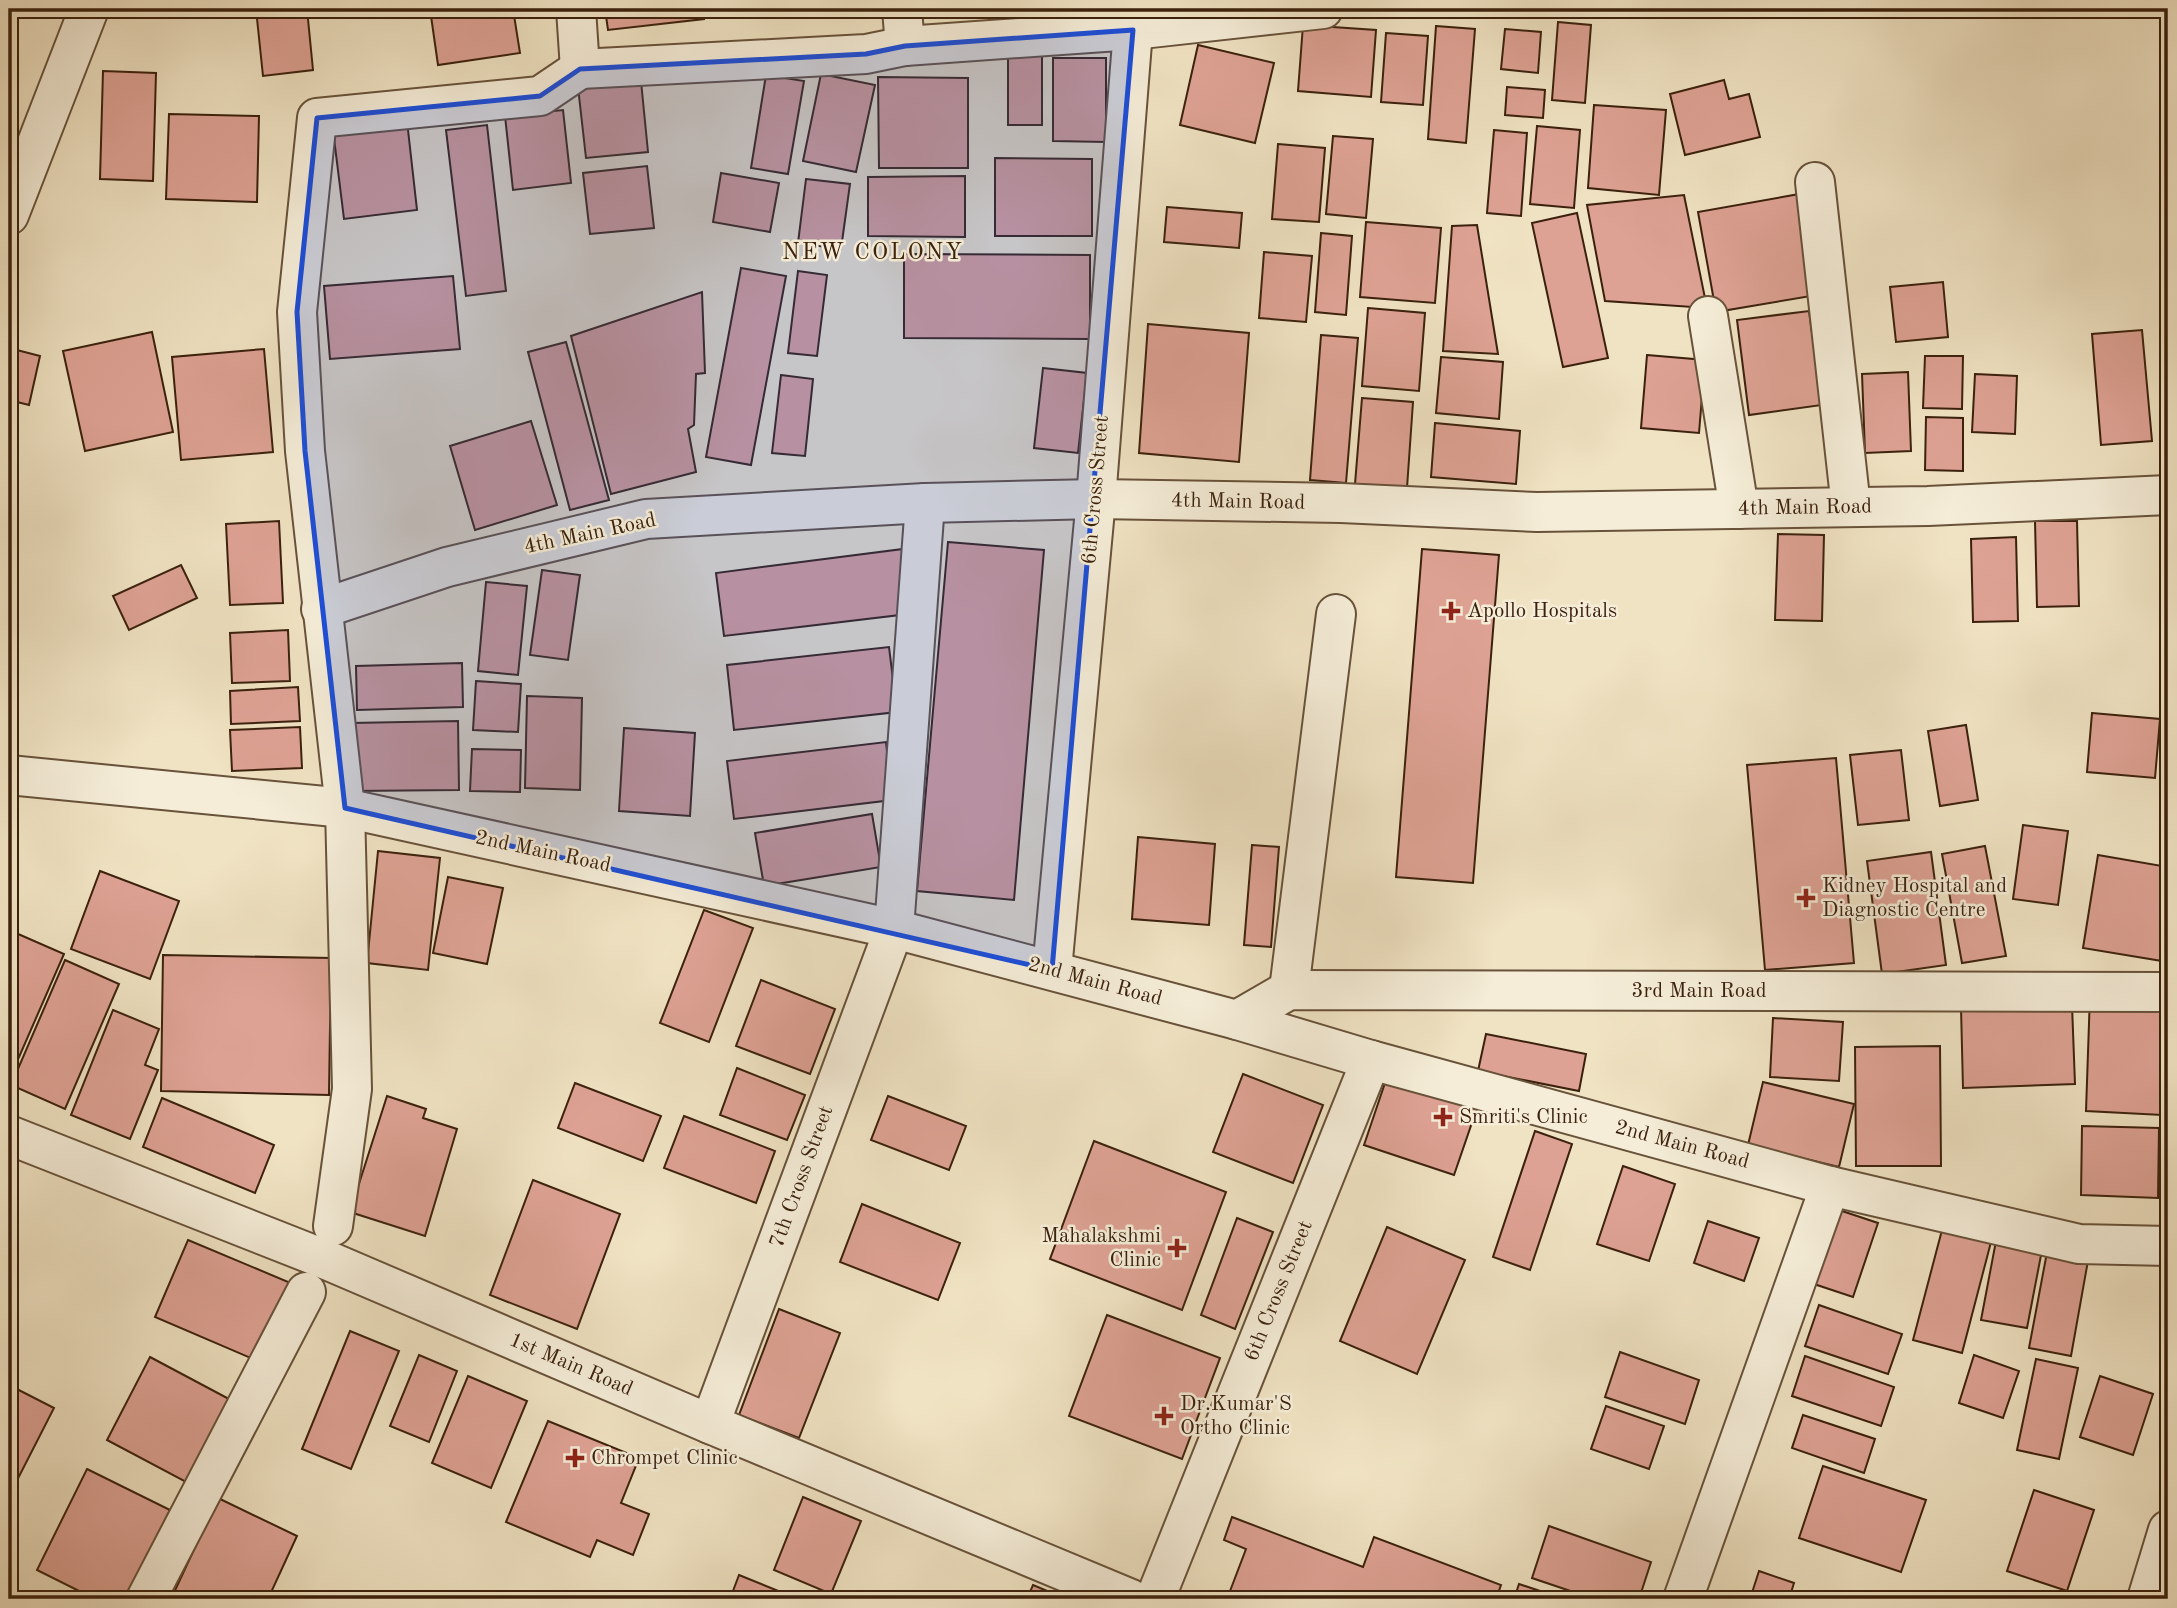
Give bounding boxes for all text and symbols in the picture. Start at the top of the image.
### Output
district label: NEW COLONY [782,241,964,264]
street label: 6th Cross Street [1079,415,1113,565]
street label: 4th Main Road [1171,490,1305,514]
street label: 4th Main Road [1738,496,1872,520]
street label: 4th Main Road [522,510,658,558]
marker: Apollo Hospitals [1441,601,1461,621]
place label: Apollo Hospitals [1467,601,1617,622]
street label: 2nd Main Road [473,827,613,877]
place label: Kidney Hospital and Diagnostic Centre [1822,876,2007,921]
marker: Kidney Hospital and Diagnostic Centre [1796,888,1816,908]
street label: 2nd Main Road [1026,954,1164,1010]
street label: 3rd Main Road [1631,981,1767,1002]
street label: 7th Cross Street [767,1103,837,1251]
marker: Smriti's Clinic [1433,1107,1453,1127]
place label: Smriti's Clinic [1459,1107,1588,1128]
street label: 2nd Main Road [1613,1117,1751,1173]
street label: 6th Cross Street [1241,1218,1317,1364]
place label: Mahalakshmi Clinic [1041,1226,1161,1271]
marker: Mahalakshmi Clinic [1167,1238,1187,1258]
street label: 1st Main Road [506,1330,636,1400]
place label: Dr.Kumar'S Ortho Clinic [1180,1394,1292,1439]
marker: Dr.Kumar'S Ortho Clinic [1154,1406,1174,1426]
marker: Chrompet Clinic [565,1448,585,1468]
place label: Chrompet Clinic [591,1448,738,1469]

